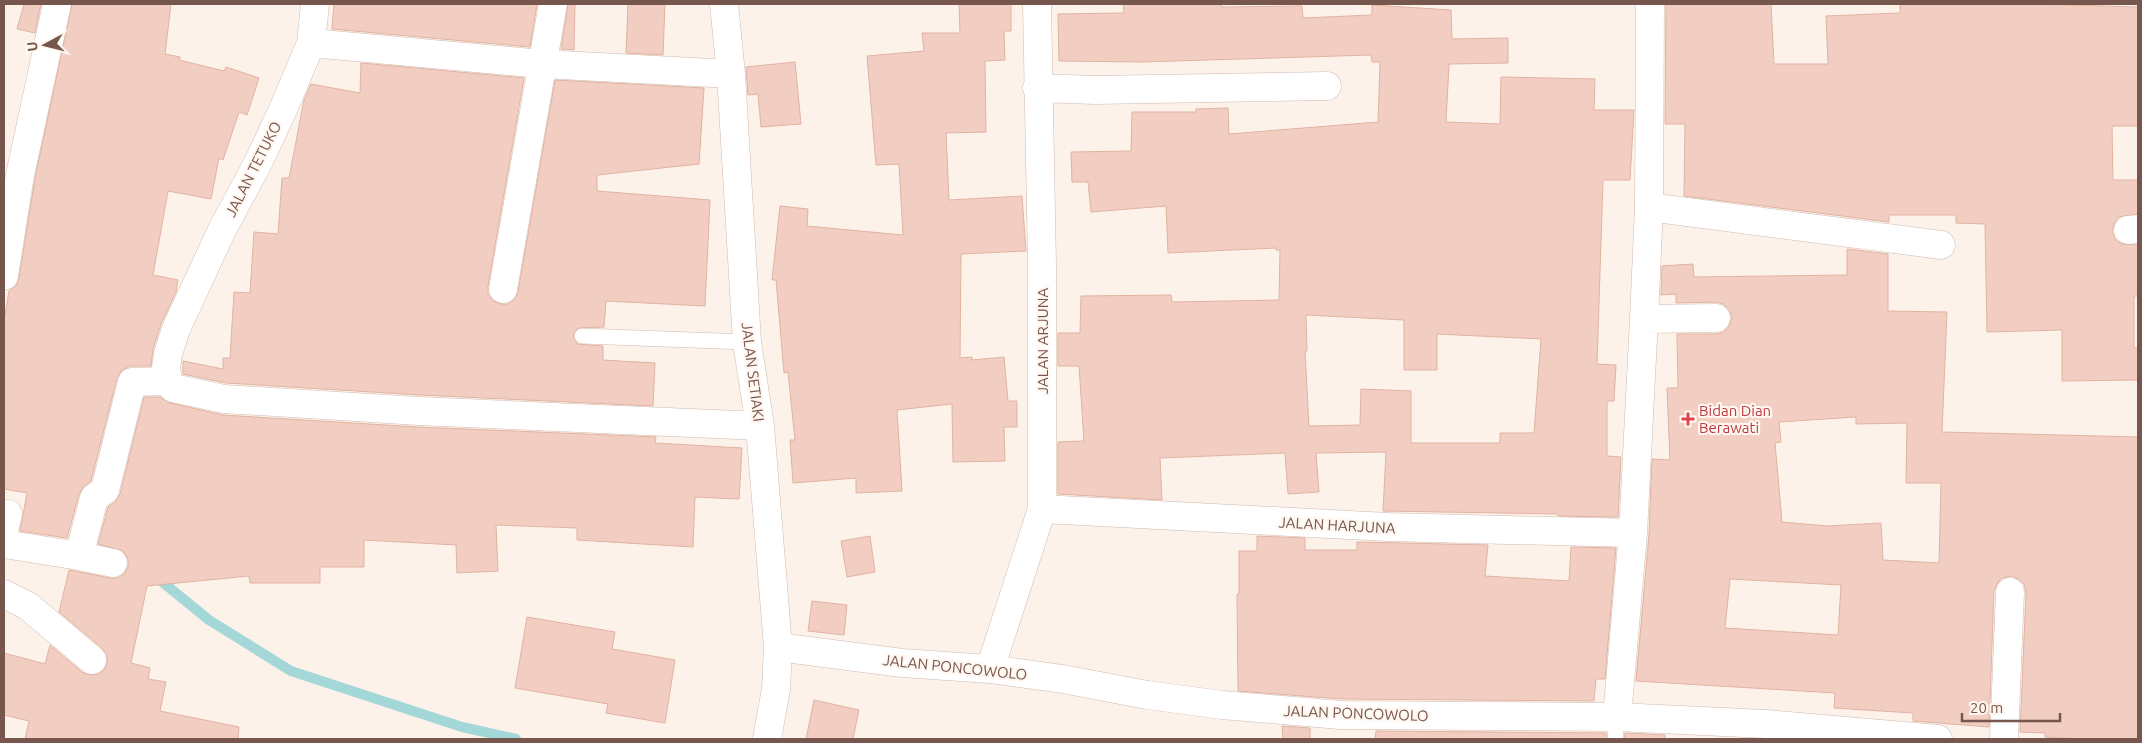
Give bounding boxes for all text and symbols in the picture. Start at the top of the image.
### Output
north arrow [20,20,70,70]
text: U [24,41,41,52]
street label: JALAN TETUKO [222,118,284,220]
street label: JALAN ARJUNA [1034,287,1051,394]
street label: JALAN SETIAKI [738,321,768,423]
place label: Bidan Dian Berawati [1699,402,1771,436]
marker: Bidan Dian Berawati [1681,412,1695,426]
street label: JALAN HARJUNA [1278,513,1396,537]
street label: JALAN PONCOWOLO [882,651,1028,683]
scale bar [1962,690,2060,722]
text: 20 m [1970,699,2003,716]
street label: JALAN PONCOWOLO [1283,702,1429,724]

